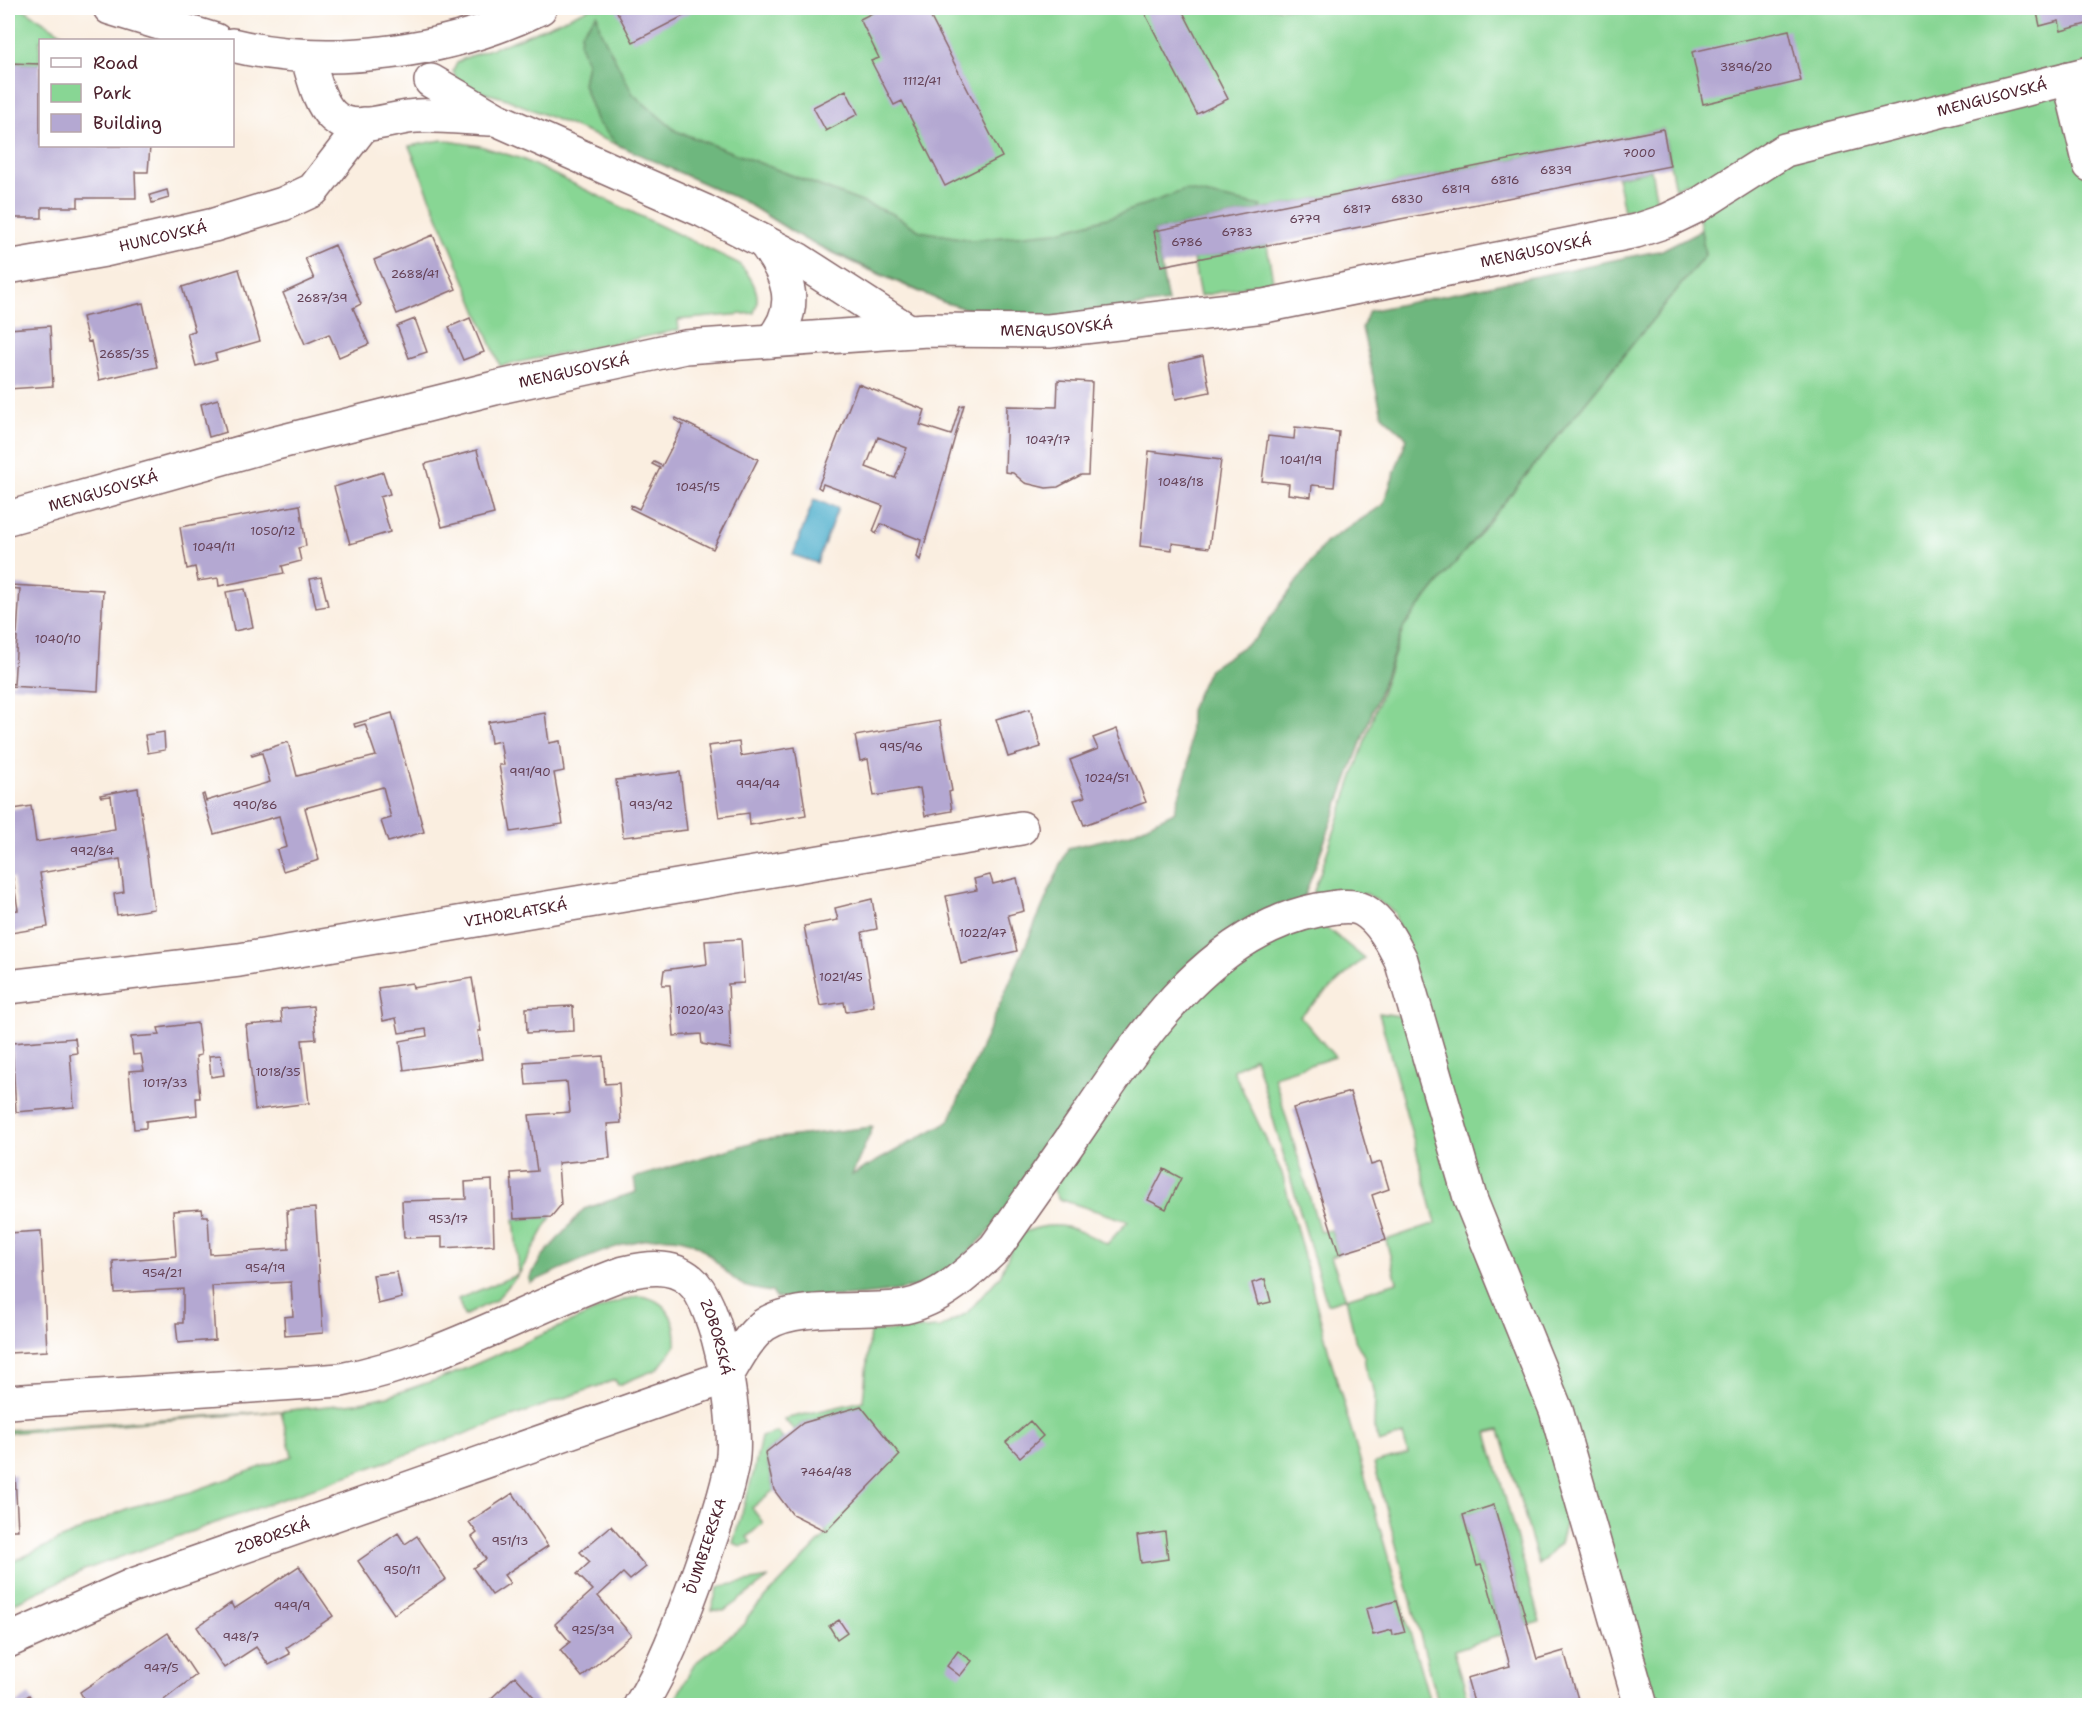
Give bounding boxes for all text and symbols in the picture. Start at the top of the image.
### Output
legend [39,39,234,147]
text: Road [93,51,138,75]
house number: 3896/20 [1720,59,1772,75]
house number: 1112/41 [903,73,941,89]
street label: MENGUSOVSKÁ [1935,73,2049,121]
text: Park [93,81,132,105]
text: Building [93,111,162,135]
house number: 7000 [1622,145,1656,161]
house number: 6839 [1540,162,1572,178]
house number: 6816 [1491,172,1519,188]
house number: 6819 [1442,181,1470,197]
house number: 6830 [1391,191,1423,207]
house number: 6817 [1343,201,1371,217]
house number: 6779 [1289,211,1321,227]
street label: HUNCOVSKÁ [117,216,209,256]
house number: 6783 [1221,224,1253,240]
street label: MENGUSOVSKÁ [1479,229,1593,272]
house number: 6786 [1171,234,1203,250]
house number: 2688/41 [391,266,439,282]
house number: 2687/39 [296,290,348,306]
street label: MENGUSOVSKÁ [1000,313,1114,341]
house number: 2685/35 [99,346,149,362]
street label: MENGUSOVSKÁ [517,348,632,393]
house number: 1047/17 [1025,432,1071,448]
house number: 1041/19 [1280,452,1322,468]
street label: MENGUSOVSKÁ [46,465,161,516]
house number: 1048/18 [1158,474,1204,490]
house number: 1045/15 [676,479,720,495]
house number: 1050/12 [250,523,296,539]
house number: 1049/11 [193,539,235,555]
house number: 1040/10 [35,631,81,647]
house number: 995/96 [879,739,923,755]
house number: 991/90 [509,764,551,780]
house number: 1024/51 [1085,770,1129,786]
house number: 994/94 [736,776,780,792]
house number: 990/86 [233,797,277,813]
house number: 993/92 [629,797,673,813]
house number: 992/84 [70,843,114,859]
street label: VIHORLATSKÁ [462,894,569,932]
house number: 1022/47 [959,925,1007,941]
house number: 1021/45 [819,969,863,985]
house number: 1020/43 [676,1002,724,1018]
house number: 1018/35 [255,1064,301,1080]
house number: 1017/33 [142,1075,188,1091]
house number: 953/17 [428,1211,468,1227]
house number: 954/19 [245,1260,285,1276]
house number: 954/21 [142,1265,182,1281]
street label: ZOBORSKÁ [695,1296,737,1377]
house number: 7464/48 [800,1464,852,1480]
street label: ĎUMBIERSKA [680,1495,731,1596]
street label: ZOBORSKÁ [233,1513,313,1558]
house number: 951/13 [492,1533,528,1549]
house number: 950/11 [383,1562,421,1578]
house number: 949/9 [274,1598,310,1614]
house number: 925/39 [571,1622,615,1638]
house number: 948/7 [223,1629,259,1645]
house number: 947/5 [143,1660,179,1676]

